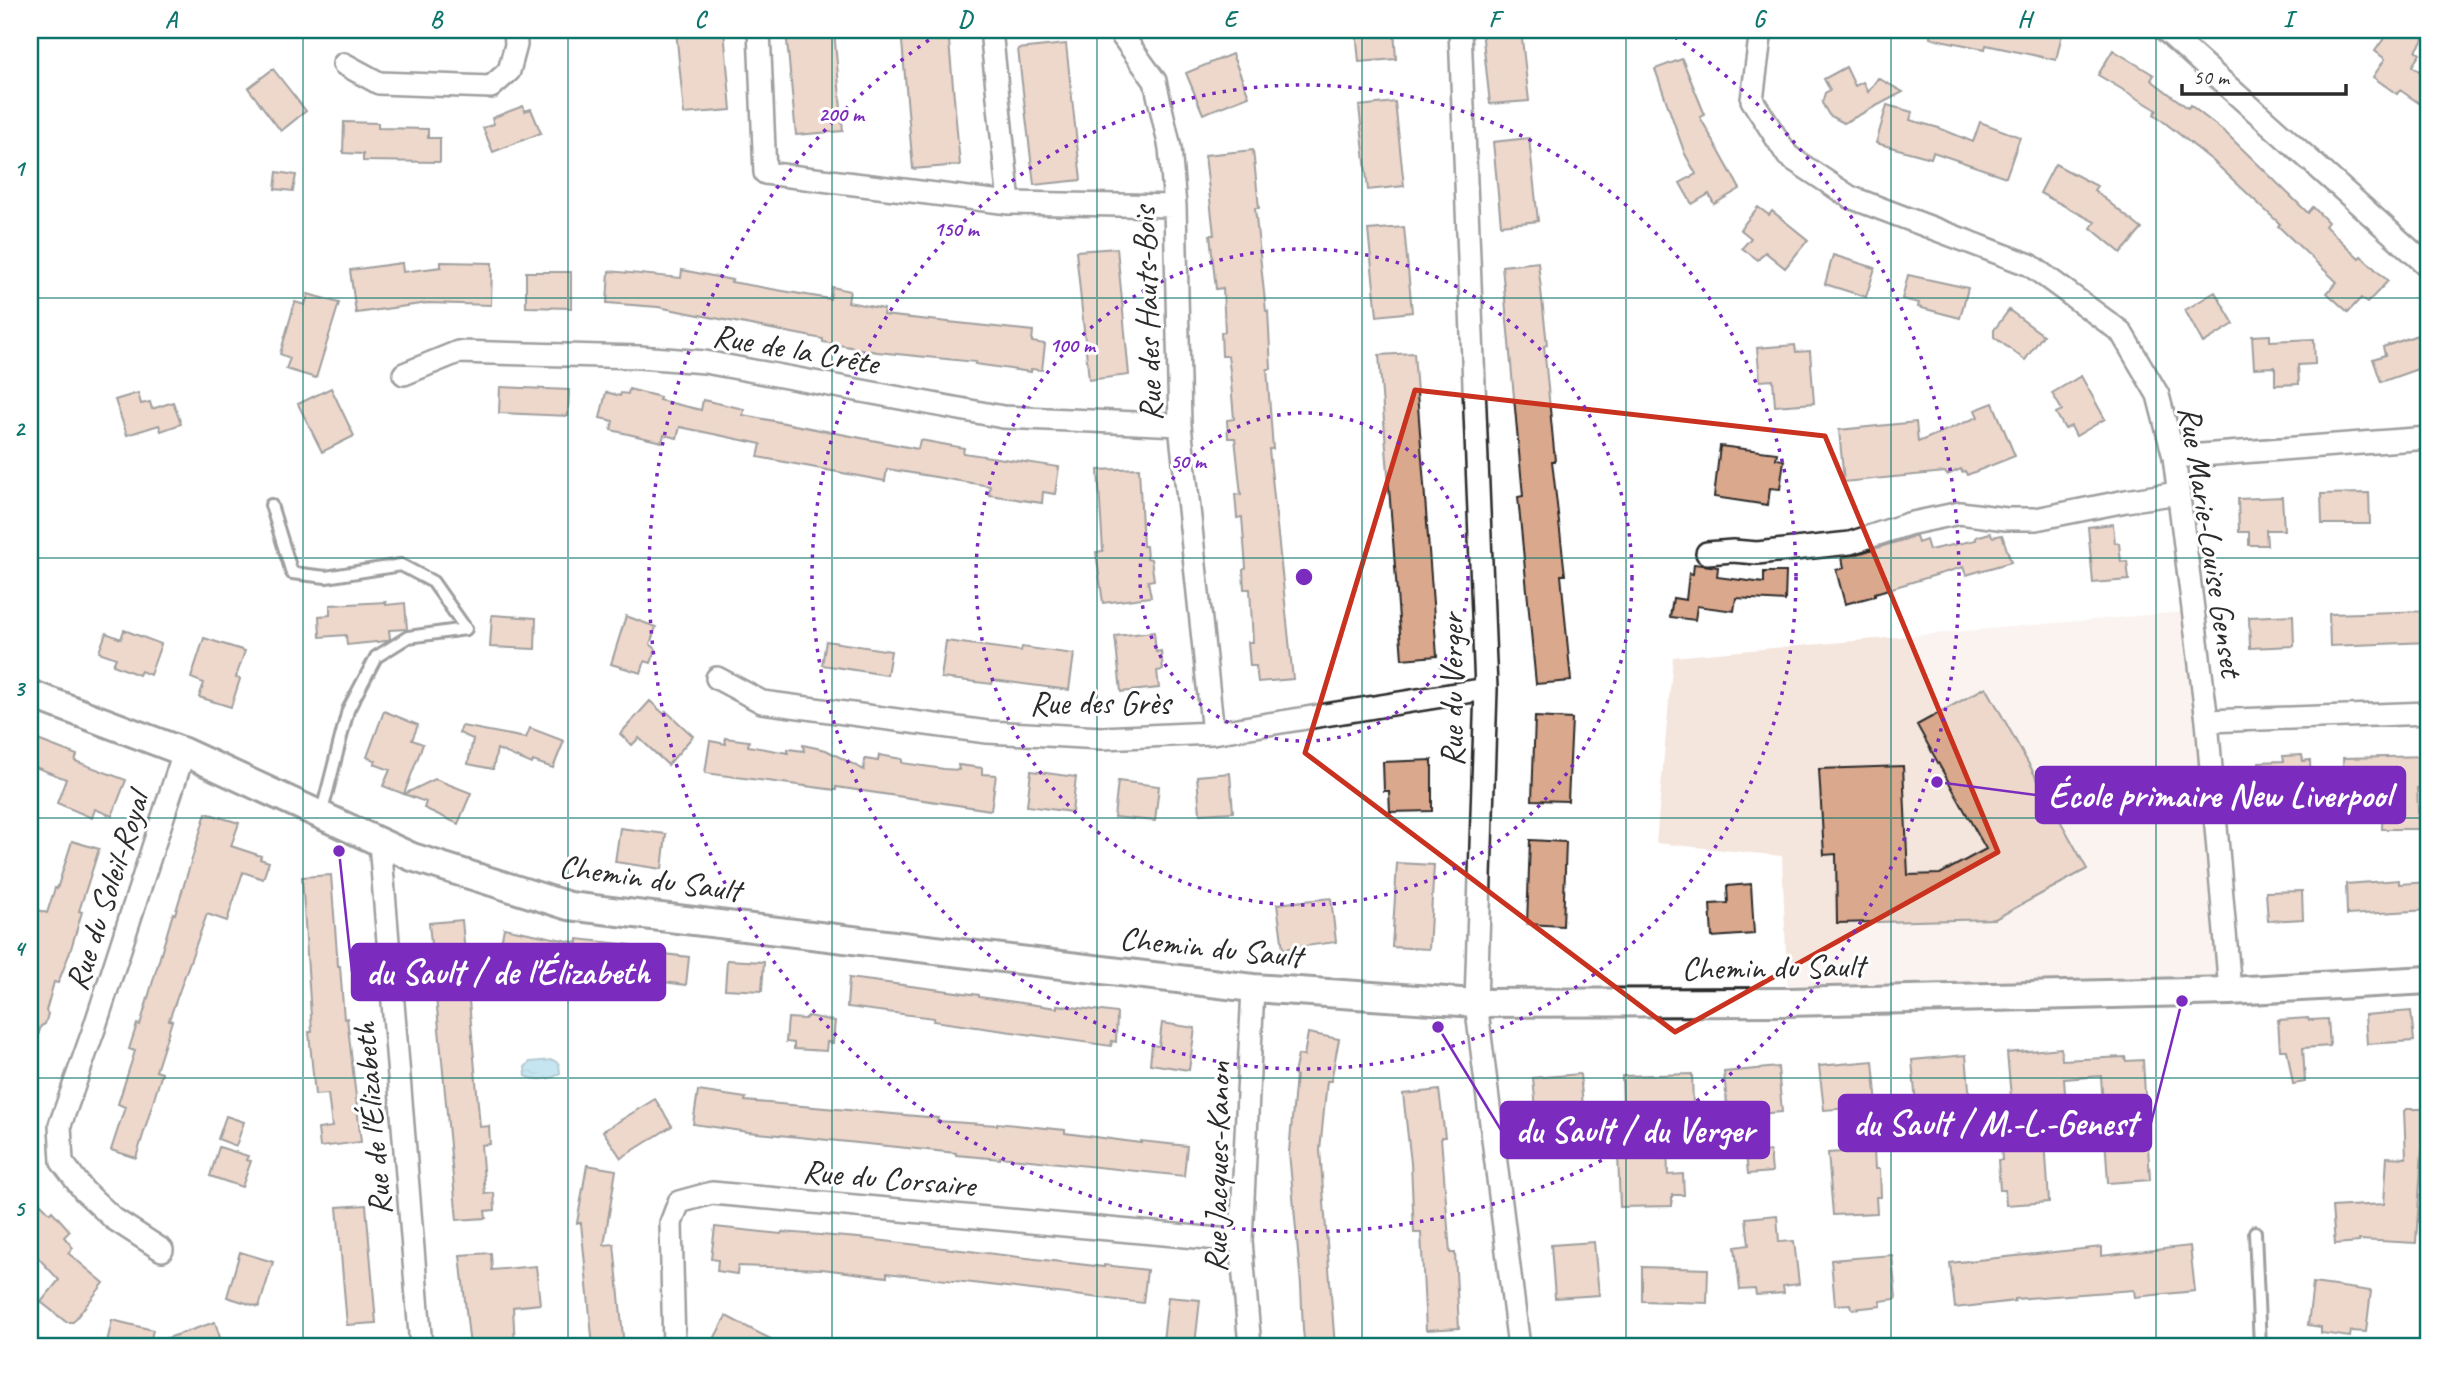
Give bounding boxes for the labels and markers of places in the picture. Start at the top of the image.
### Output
centre of rings [1292,565,1316,589]
callout: École primaire New Liverpool [2036,767,2405,823]
callout: du Sault / de l'Élizabeth [352,944,665,1000]
callout: du Sault / M.-L.-Genest [1839,1095,2151,1151]
callout: du Sault / du Verger [1501,1102,1769,1158]

